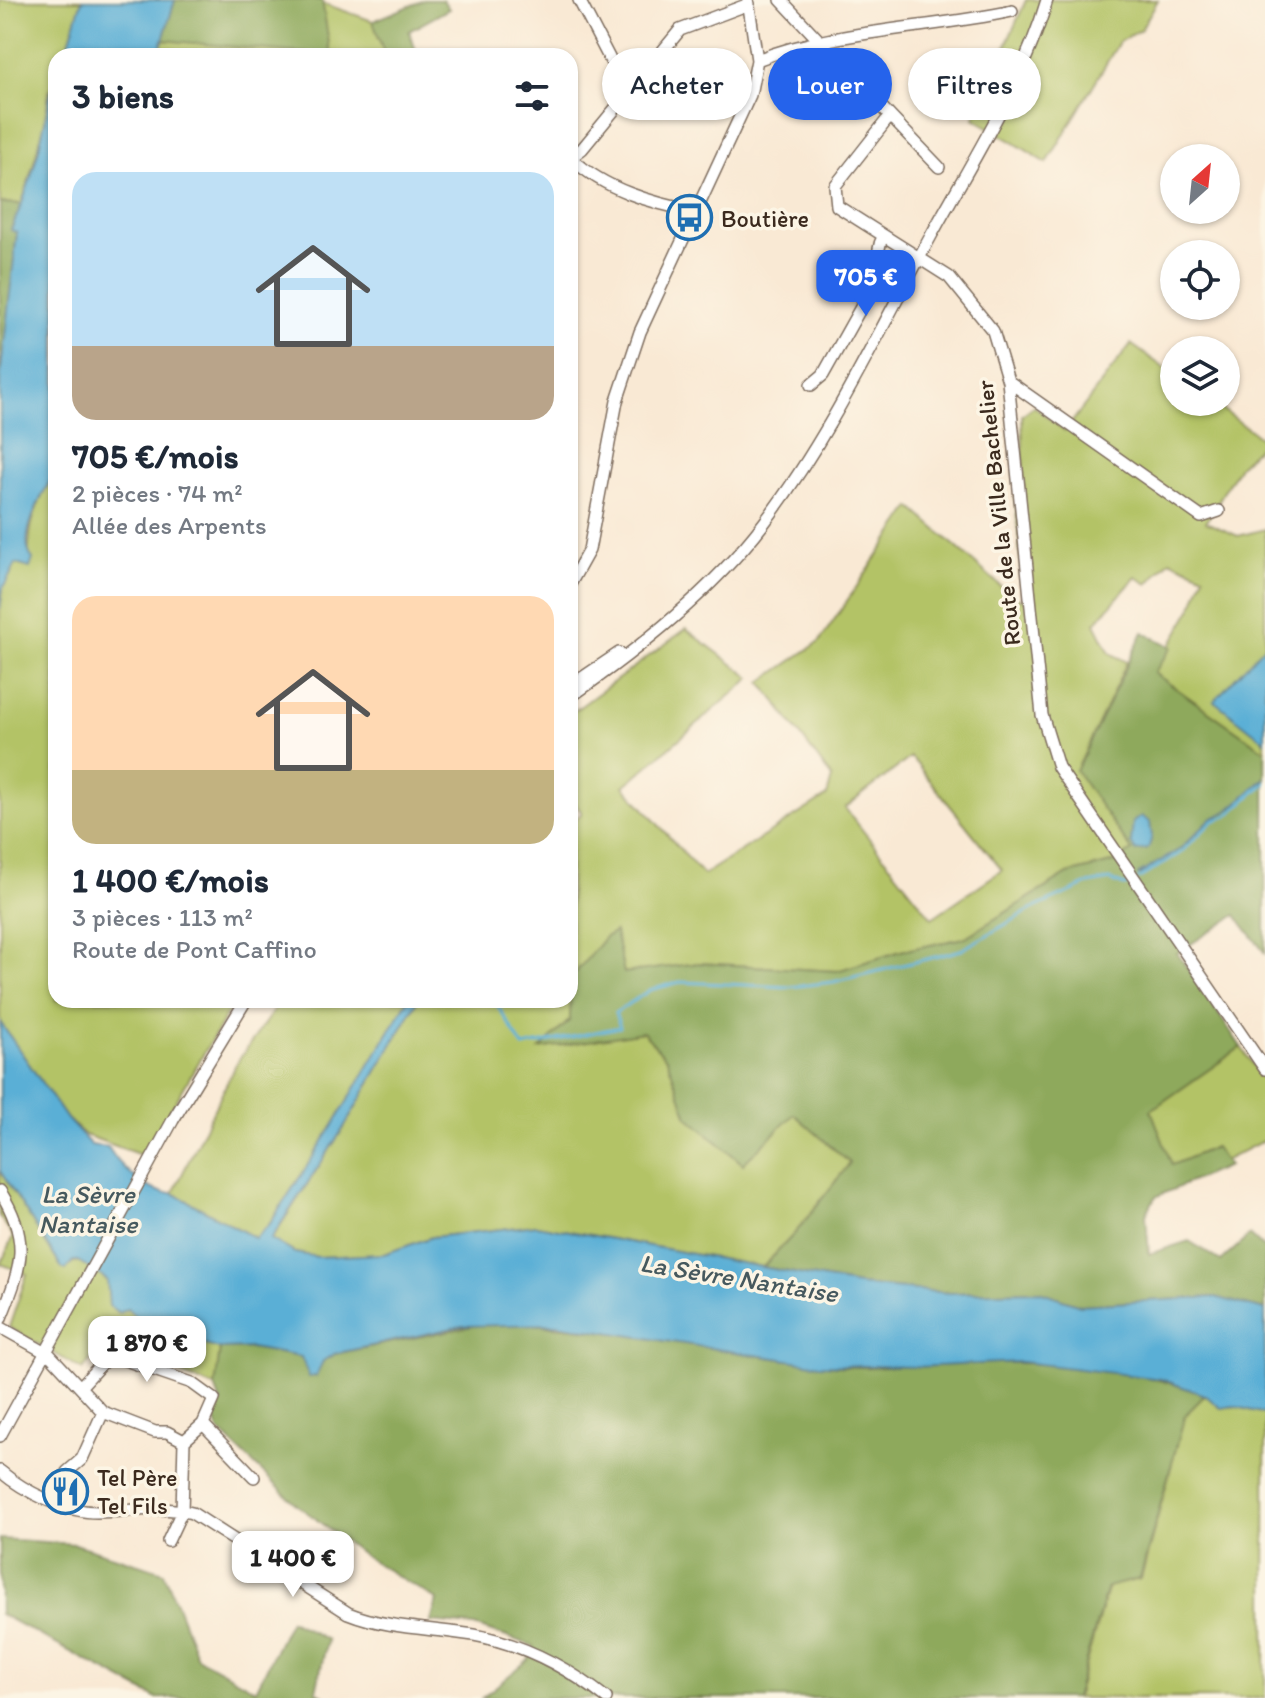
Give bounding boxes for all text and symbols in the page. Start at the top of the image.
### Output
chip: Acheter [602,48,752,120]
chip: Louer [768,48,892,120]
chip: Filtres [908,48,1041,120]
icon: filters [510,74,554,118]
text: 3 biens [72,76,174,117]
north arrow [1160,144,1240,224]
map controls [1160,144,1240,416]
bus stop icon: Boutière [666,194,714,242]
place label: Boutière [721,204,809,233]
icon: home [241,224,385,368]
button: locate [1160,240,1240,320]
pin: 705 € [810,250,922,318]
text: 705 € [834,260,898,292]
button: layers [1160,336,1240,416]
street label: Route de la Ville Bachelier [970,378,1026,647]
text: 705 €/mois [72,436,239,477]
text: 2 pièces · 74 m² [72,477,243,509]
text: Allée des Arpents [72,509,267,541]
icon: home [241,648,385,792]
text: 1 400 €/mois [72,860,269,901]
text: 3 pièces · 113 m² [72,901,253,933]
text: Route de Pont Caffino [72,933,317,965]
water label: La Sèvre Nantaise [38,1178,139,1240]
water label: La Sèvre Nantaise [638,1247,841,1310]
pin: 1 870 € [73,1316,221,1384]
text: 1 870 € [106,1326,188,1358]
place label: Tel Père Tel Fils [97,1463,177,1520]
restaurant icon: Tel Père Tel Fils [42,1467,90,1515]
pin: 1 400 € [219,1531,367,1599]
text: 1 400 € [250,1541,336,1573]

